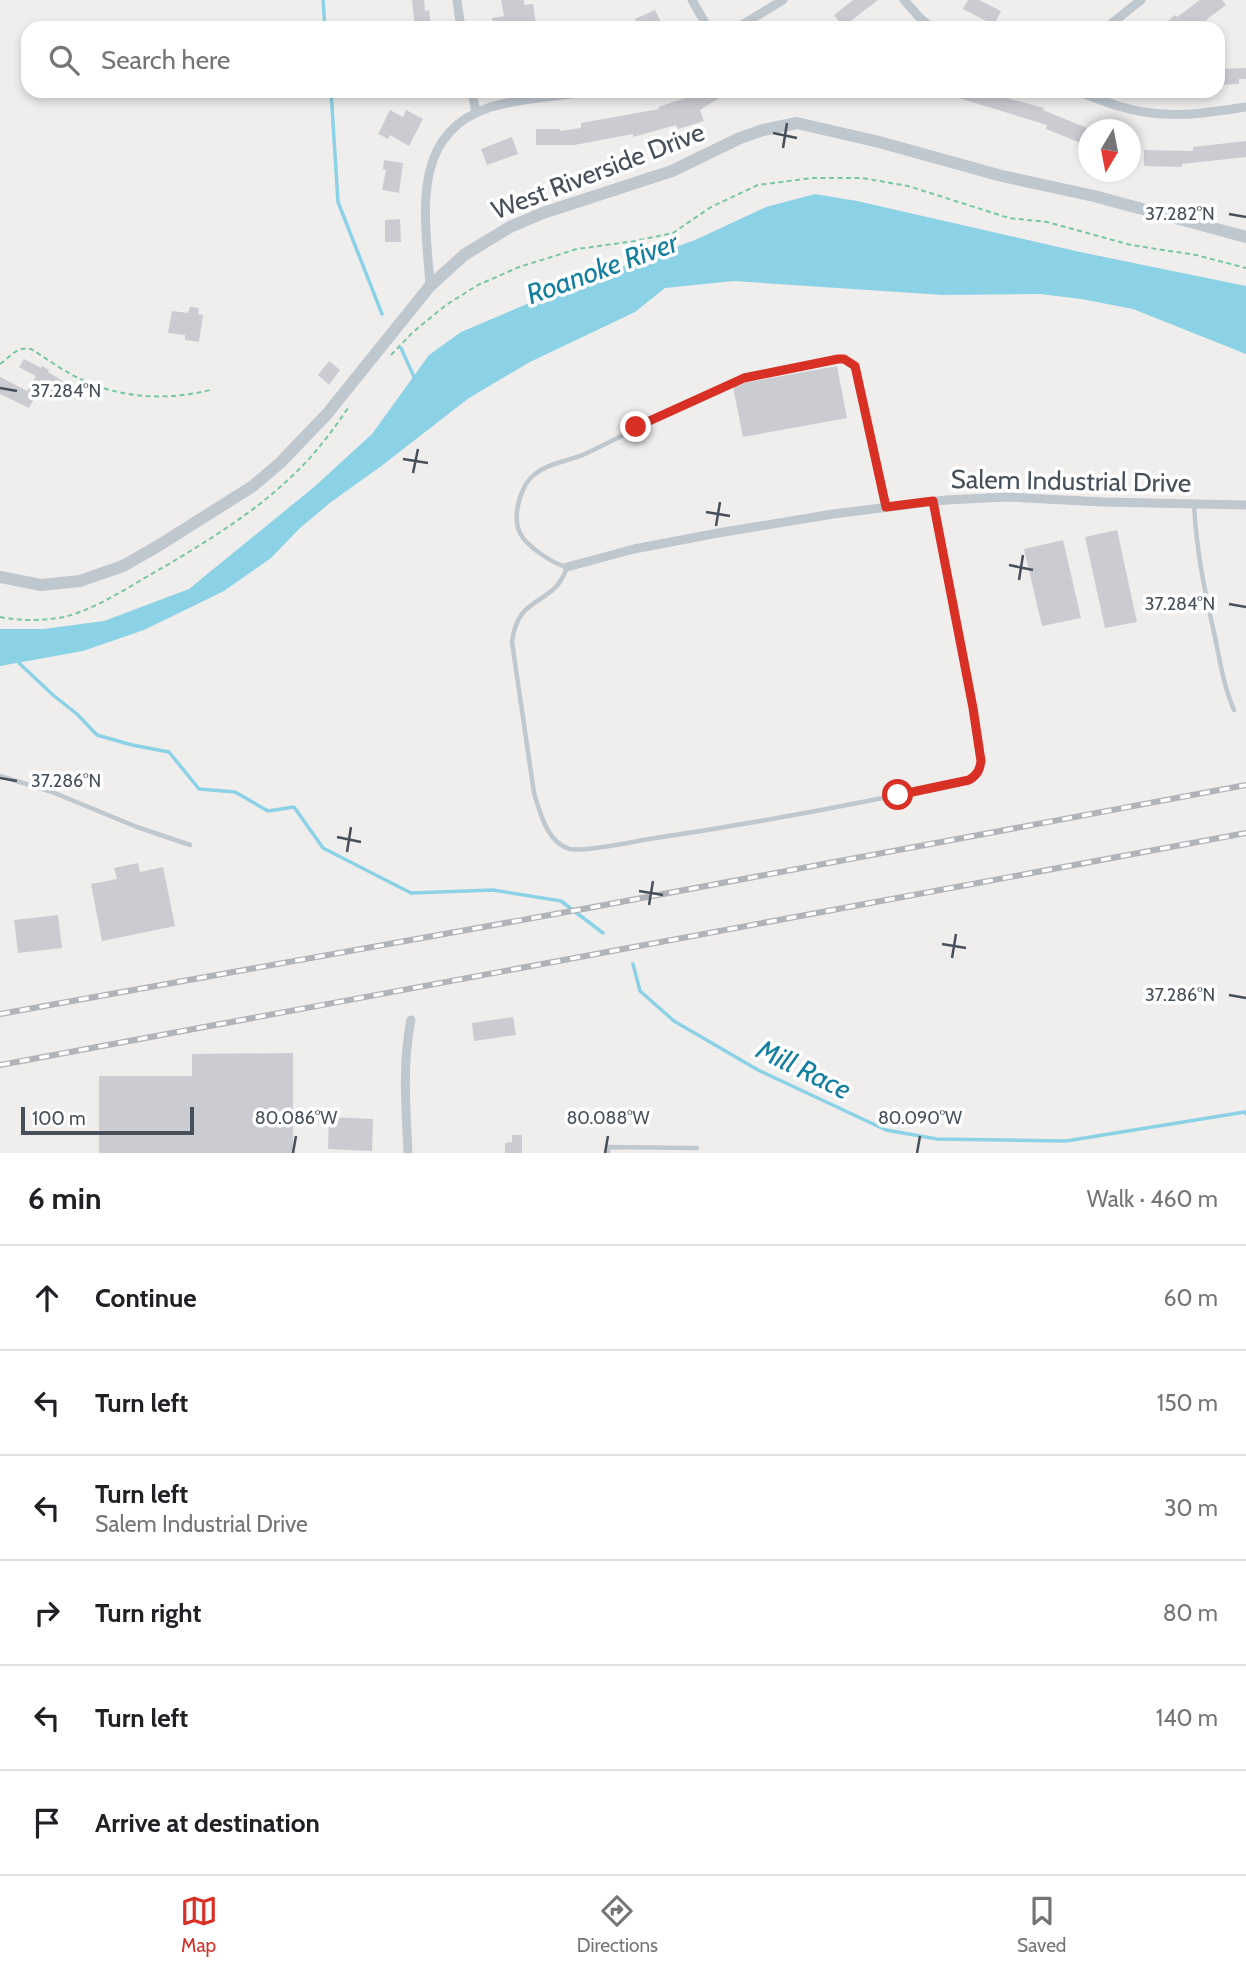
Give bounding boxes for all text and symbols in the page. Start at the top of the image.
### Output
search box [21,21,1225,98]
icon: search [45,41,83,79]
text: Search here [101,44,230,76]
street label: West Riverside Drive [487,116,709,226]
north arrow [1078,119,1141,182]
text: 37.282°N [1145,203,1215,225]
water label: Roanoke River [521,224,684,311]
text: 37.284°N [31,380,101,402]
route end [620,411,651,442]
street label: Salem Industrial Drive [950,463,1192,499]
text: 37.284°N [1145,593,1215,615]
text: 37.286°N [31,770,101,792]
route start [882,779,913,810]
text: 37.286°N [1145,984,1215,1006]
water label: Mill Race [750,1031,857,1106]
scale bar [21,1104,194,1136]
text: 100 m [32,1107,86,1130]
text: 80.086°W [255,1107,337,1129]
text: 80.088°W [566,1107,650,1129]
text: 80.090°W [878,1107,962,1129]
text: 6 min [28,1180,101,1217]
text: Walk · 460 m [1087,1185,1218,1213]
icon: ahead [28,1279,66,1317]
text: Continue [95,1282,197,1314]
text: 60 m [1164,1284,1218,1312]
icon: left [28,1384,66,1422]
text: Turn left [95,1387,188,1419]
text: 150 m [1157,1389,1218,1417]
text: Turn left [95,1478,188,1510]
icon: left [28,1489,66,1527]
text: 30 m [1164,1494,1218,1522]
text: Salem Industrial Drive [95,1510,308,1538]
icon: right [28,1594,66,1632]
text: Turn right [95,1597,201,1629]
text: 80 m [1163,1599,1218,1627]
icon: left [28,1699,66,1737]
text: Turn left [95,1702,188,1734]
text: 140 m [1156,1704,1218,1732]
icon: arrive [28,1804,66,1842]
text: Arrive at destination [95,1807,320,1839]
tab: Map [180,1892,218,1957]
tab: Directions [577,1892,658,1957]
tab: Saved [1017,1892,1066,1957]

